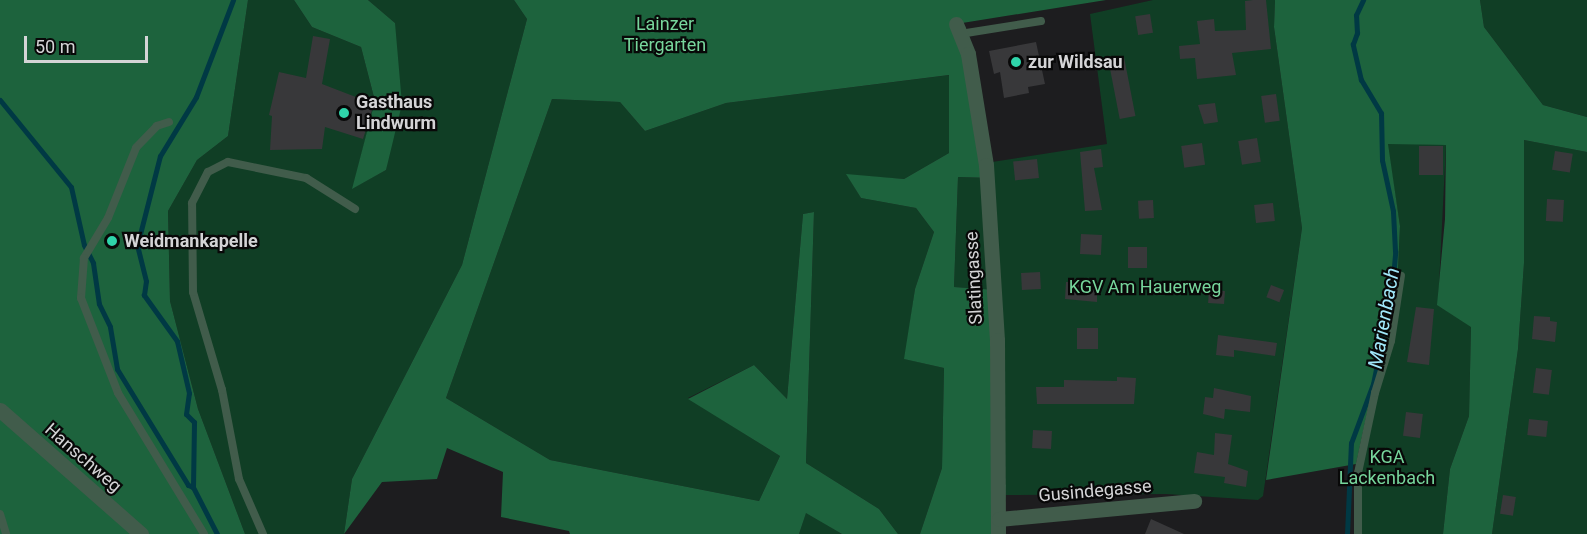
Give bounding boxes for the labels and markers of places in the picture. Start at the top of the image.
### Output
place label: zur Wildsau [1028,51,1123,73]
marker: zur Wildsau [1009,55,1023,69]
place label: Gasthaus Lindwurm [356,92,436,134]
marker: Gasthaus Lindwurm [337,106,351,120]
place label: Weidmankapelle [124,230,258,252]
marker: Weidmankapelle [105,234,119,248]

